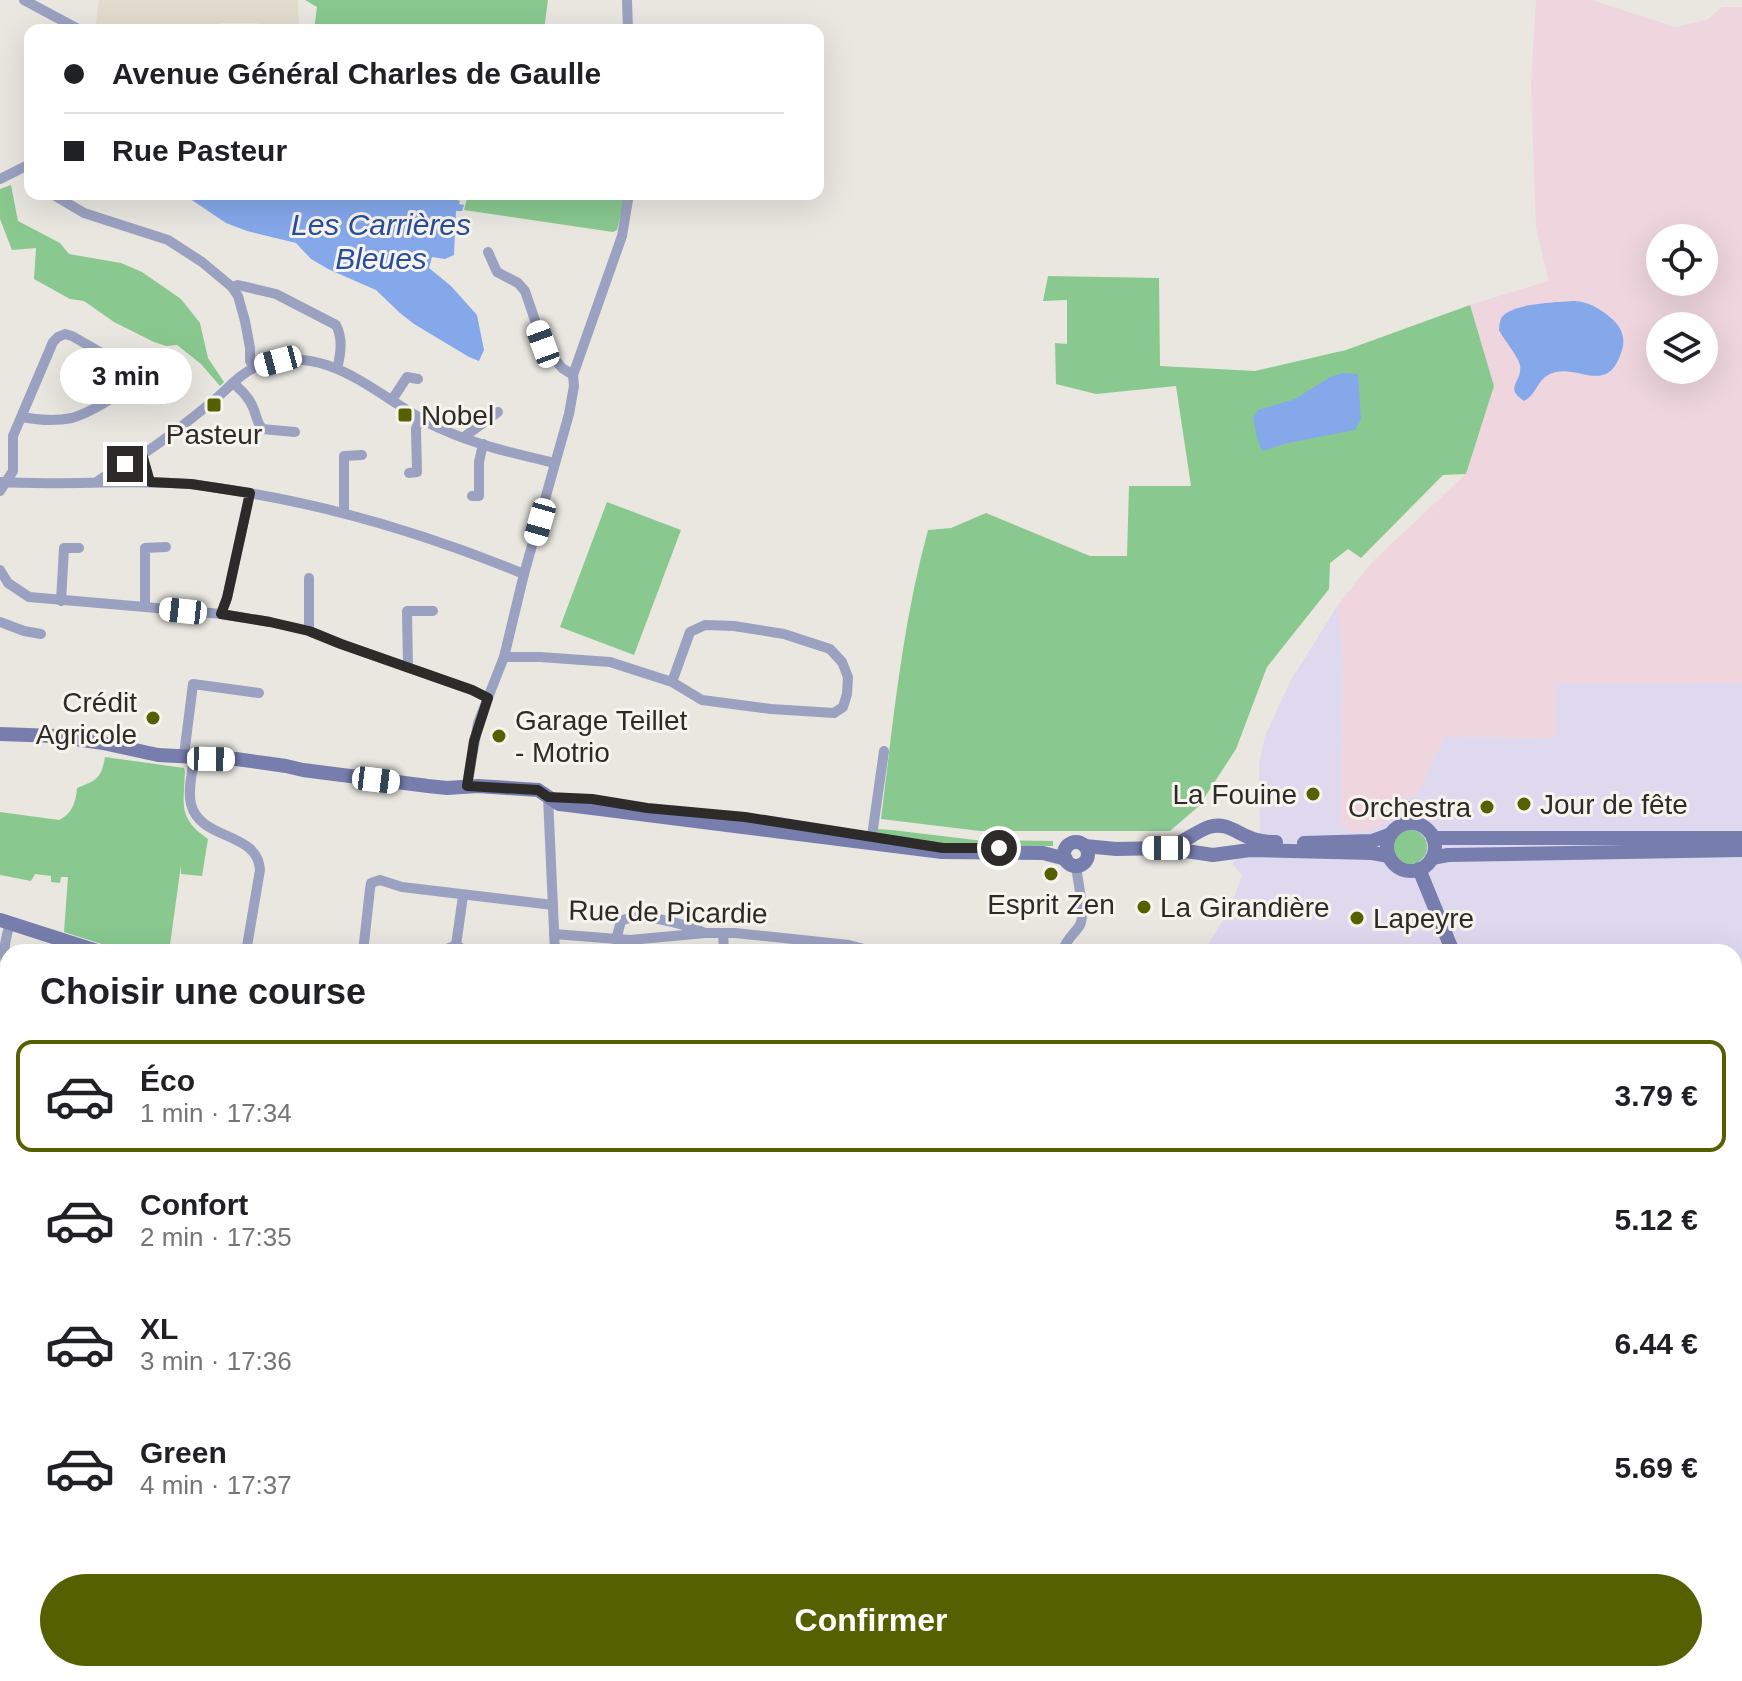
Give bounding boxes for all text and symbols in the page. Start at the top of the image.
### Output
text: Avenue Général Charles de Gaulle [112,57,601,90]
text: Rue Pasteur [112,134,287,167]
water label: Les Carrières Bleues [291,208,471,275]
map controls [1646,224,1718,384]
button: locate [1646,224,1718,296]
button: layers [1646,312,1718,384]
car [524,317,562,371]
car [252,343,304,379]
callout: 3 min [59,348,191,404]
text: 3 min [92,361,160,391]
marker: Pasteur [205,396,223,414]
place label: Nobel [421,400,494,431]
marker: Nobel [396,406,414,424]
place label: Pasteur [166,419,262,450]
route end [107,446,143,482]
car [522,496,558,548]
car [158,597,208,625]
place label: Crédit Agricole [36,687,137,750]
place label: Garage Teillet - Motrio [515,705,687,768]
marker: Crédit Agricole [144,709,162,727]
marker: Garage Teillet - Motrio [490,727,508,745]
car [187,747,235,771]
car [351,765,401,795]
place label: La Fouine [1172,779,1297,810]
marker: La Fouine [1304,785,1322,803]
place label: Jour de fête [1540,789,1688,820]
place label: Orchestra [1348,792,1471,823]
marker: Jour de fête [1515,795,1533,813]
marker: Orchestra [1478,798,1496,816]
route start [981,830,1017,866]
car [1142,836,1190,860]
marker: Esprit Zen [1042,865,1060,883]
place label: Esprit Zen [987,889,1115,920]
place label: La Girandière [1160,892,1330,923]
street label: Rue de Picardie [568,895,768,929]
marker: La Girandière [1135,898,1153,916]
place label: Lapeyre [1373,903,1474,934]
marker: Lapeyre [1348,909,1366,927]
text: Choisir une course [40,971,366,1012]
icon: car [44,1060,116,1132]
text: Éco [140,1064,195,1097]
text: 3.79 € [1615,1079,1698,1112]
text: 1 min · 17:34 [140,1098,292,1128]
icon: car [44,1184,116,1256]
text: Confort [140,1188,248,1221]
text: 5.12 € [1615,1203,1698,1236]
text: 2 min · 17:35 [140,1222,292,1252]
icon: car [44,1308,116,1380]
text: XL [140,1312,178,1345]
text: 6.44 € [1615,1327,1698,1360]
text: 3 min · 17:36 [140,1346,292,1376]
icon: car [44,1432,116,1504]
text: Green [140,1436,227,1469]
text: 5.69 € [1615,1451,1698,1484]
text: 4 min · 17:37 [140,1470,292,1500]
button: Confirmer [40,1574,1702,1666]

